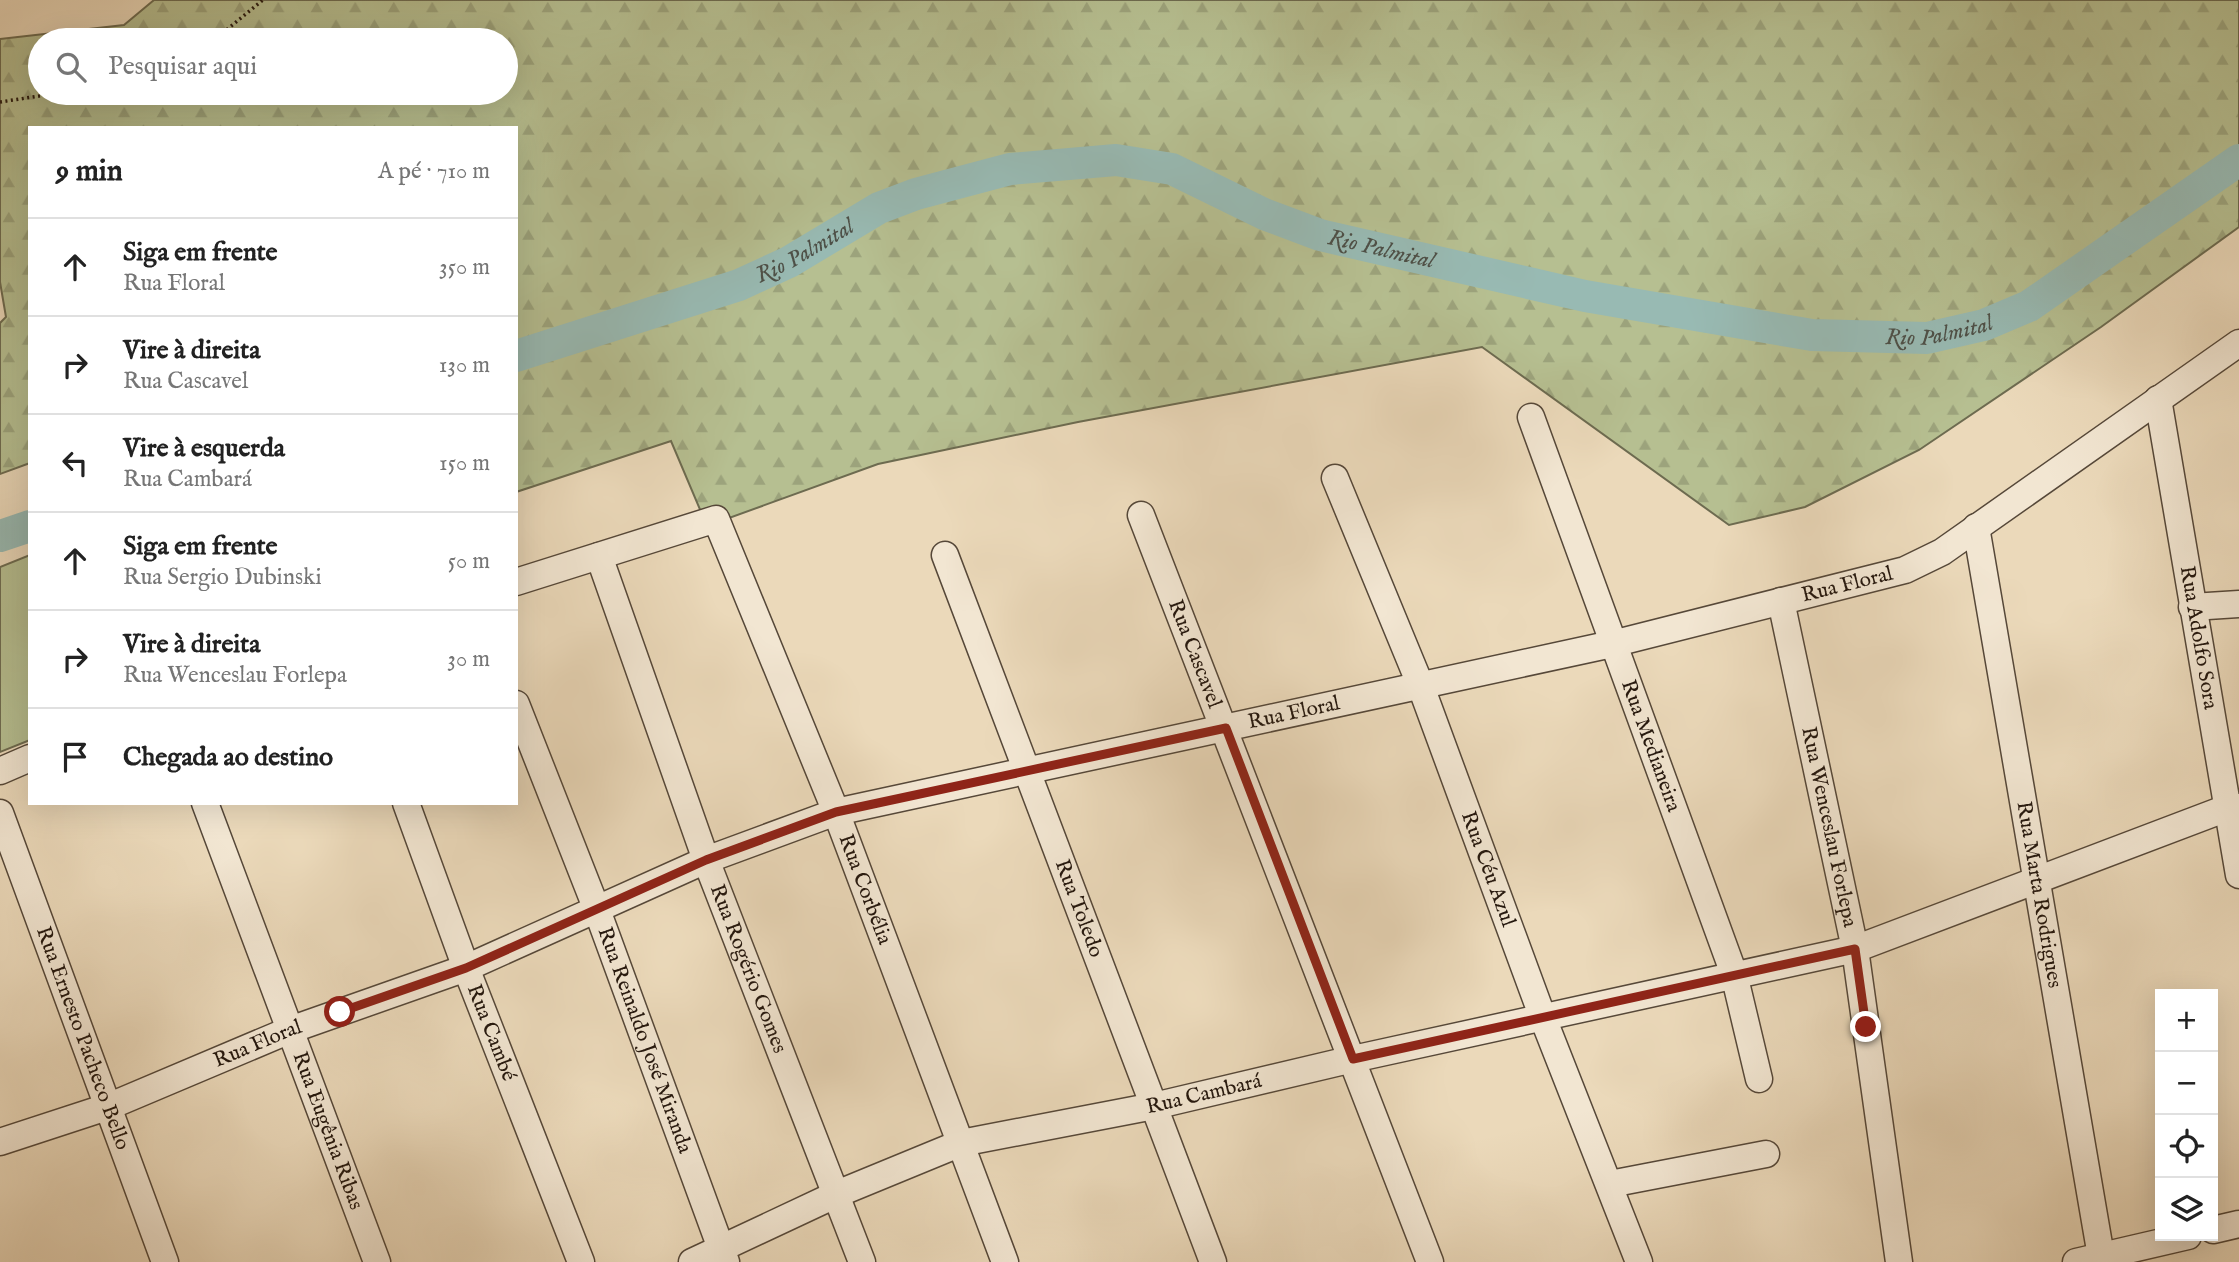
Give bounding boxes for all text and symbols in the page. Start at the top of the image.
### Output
search box [28,28,518,105]
icon: search [52,48,90,86]
text: Pesquisar aqui [108,50,257,83]
text: 9 min [56,153,123,191]
text: A pé · 710 m [378,157,490,186]
water label: Rio Palmital [751,211,861,290]
water label: Rio Palmital [1325,223,1439,276]
text: Siga em frente [123,236,278,269]
icon: ahead [56,248,94,286]
text: 350 m [439,253,490,282]
text: Rua Floral [123,269,225,298]
water label: Rio Palmital [1885,308,1999,353]
text: Vire à direita [123,334,260,367]
icon: right [56,346,94,384]
text: 130 m [439,351,490,380]
text: Rua Cascavel [123,367,248,396]
text: Vire à esquerda [123,432,285,465]
icon: left [56,444,94,482]
text: 150 m [439,449,490,478]
text: Rua Cambará [123,465,252,494]
text: Siga em frente [123,530,278,563]
icon: ahead [56,542,94,580]
text: 50 m [448,547,490,576]
street label: Rua Floral [1799,560,1896,609]
text: Rua Sergio Dubinski [123,563,322,592]
street label: Rua Adolfo Sora [2173,564,2224,712]
street label: Rua Cascavel [1162,596,1228,712]
text: Vire à direita [123,628,260,661]
icon: right [56,640,94,678]
text: 30 m [447,645,490,674]
text: Rua Wenceslau Forlepa [123,661,347,690]
street label: Rua Medianeira [1614,676,1688,817]
street label: Rua Floral [1245,690,1343,736]
street label: Rua Wenceslau Forlepa [1795,724,1864,931]
icon: arrive [56,738,94,776]
text: Chegada ao destino [123,741,333,774]
street label: Rua Marta Rodrigues [2010,799,2068,990]
street label: Rua Céu Azul [1455,807,1522,931]
street label: Rua Corbélia [832,830,898,949]
street label: Rua Toledo [1048,856,1110,961]
street label: Rua Rogério Gomes [703,880,793,1057]
street label: Rua Ernesto Pacheco Bello [29,923,136,1154]
street label: Rua Reinaldo José Miranda [591,923,699,1158]
street label: Rua Cambé [460,980,522,1085]
map controls [2155,989,2218,1241]
button: + [2155,989,2218,1052]
route start [324,996,355,1027]
route end [1850,1011,1881,1042]
street label: Rua Floral [209,1013,306,1074]
street label: Rua Eugênia Ribas [286,1048,370,1213]
button: − [2155,1052,2218,1115]
street label: Rua Cambará [1143,1067,1265,1121]
button: locate [2155,1115,2218,1178]
button: layers [2155,1178,2218,1241]

